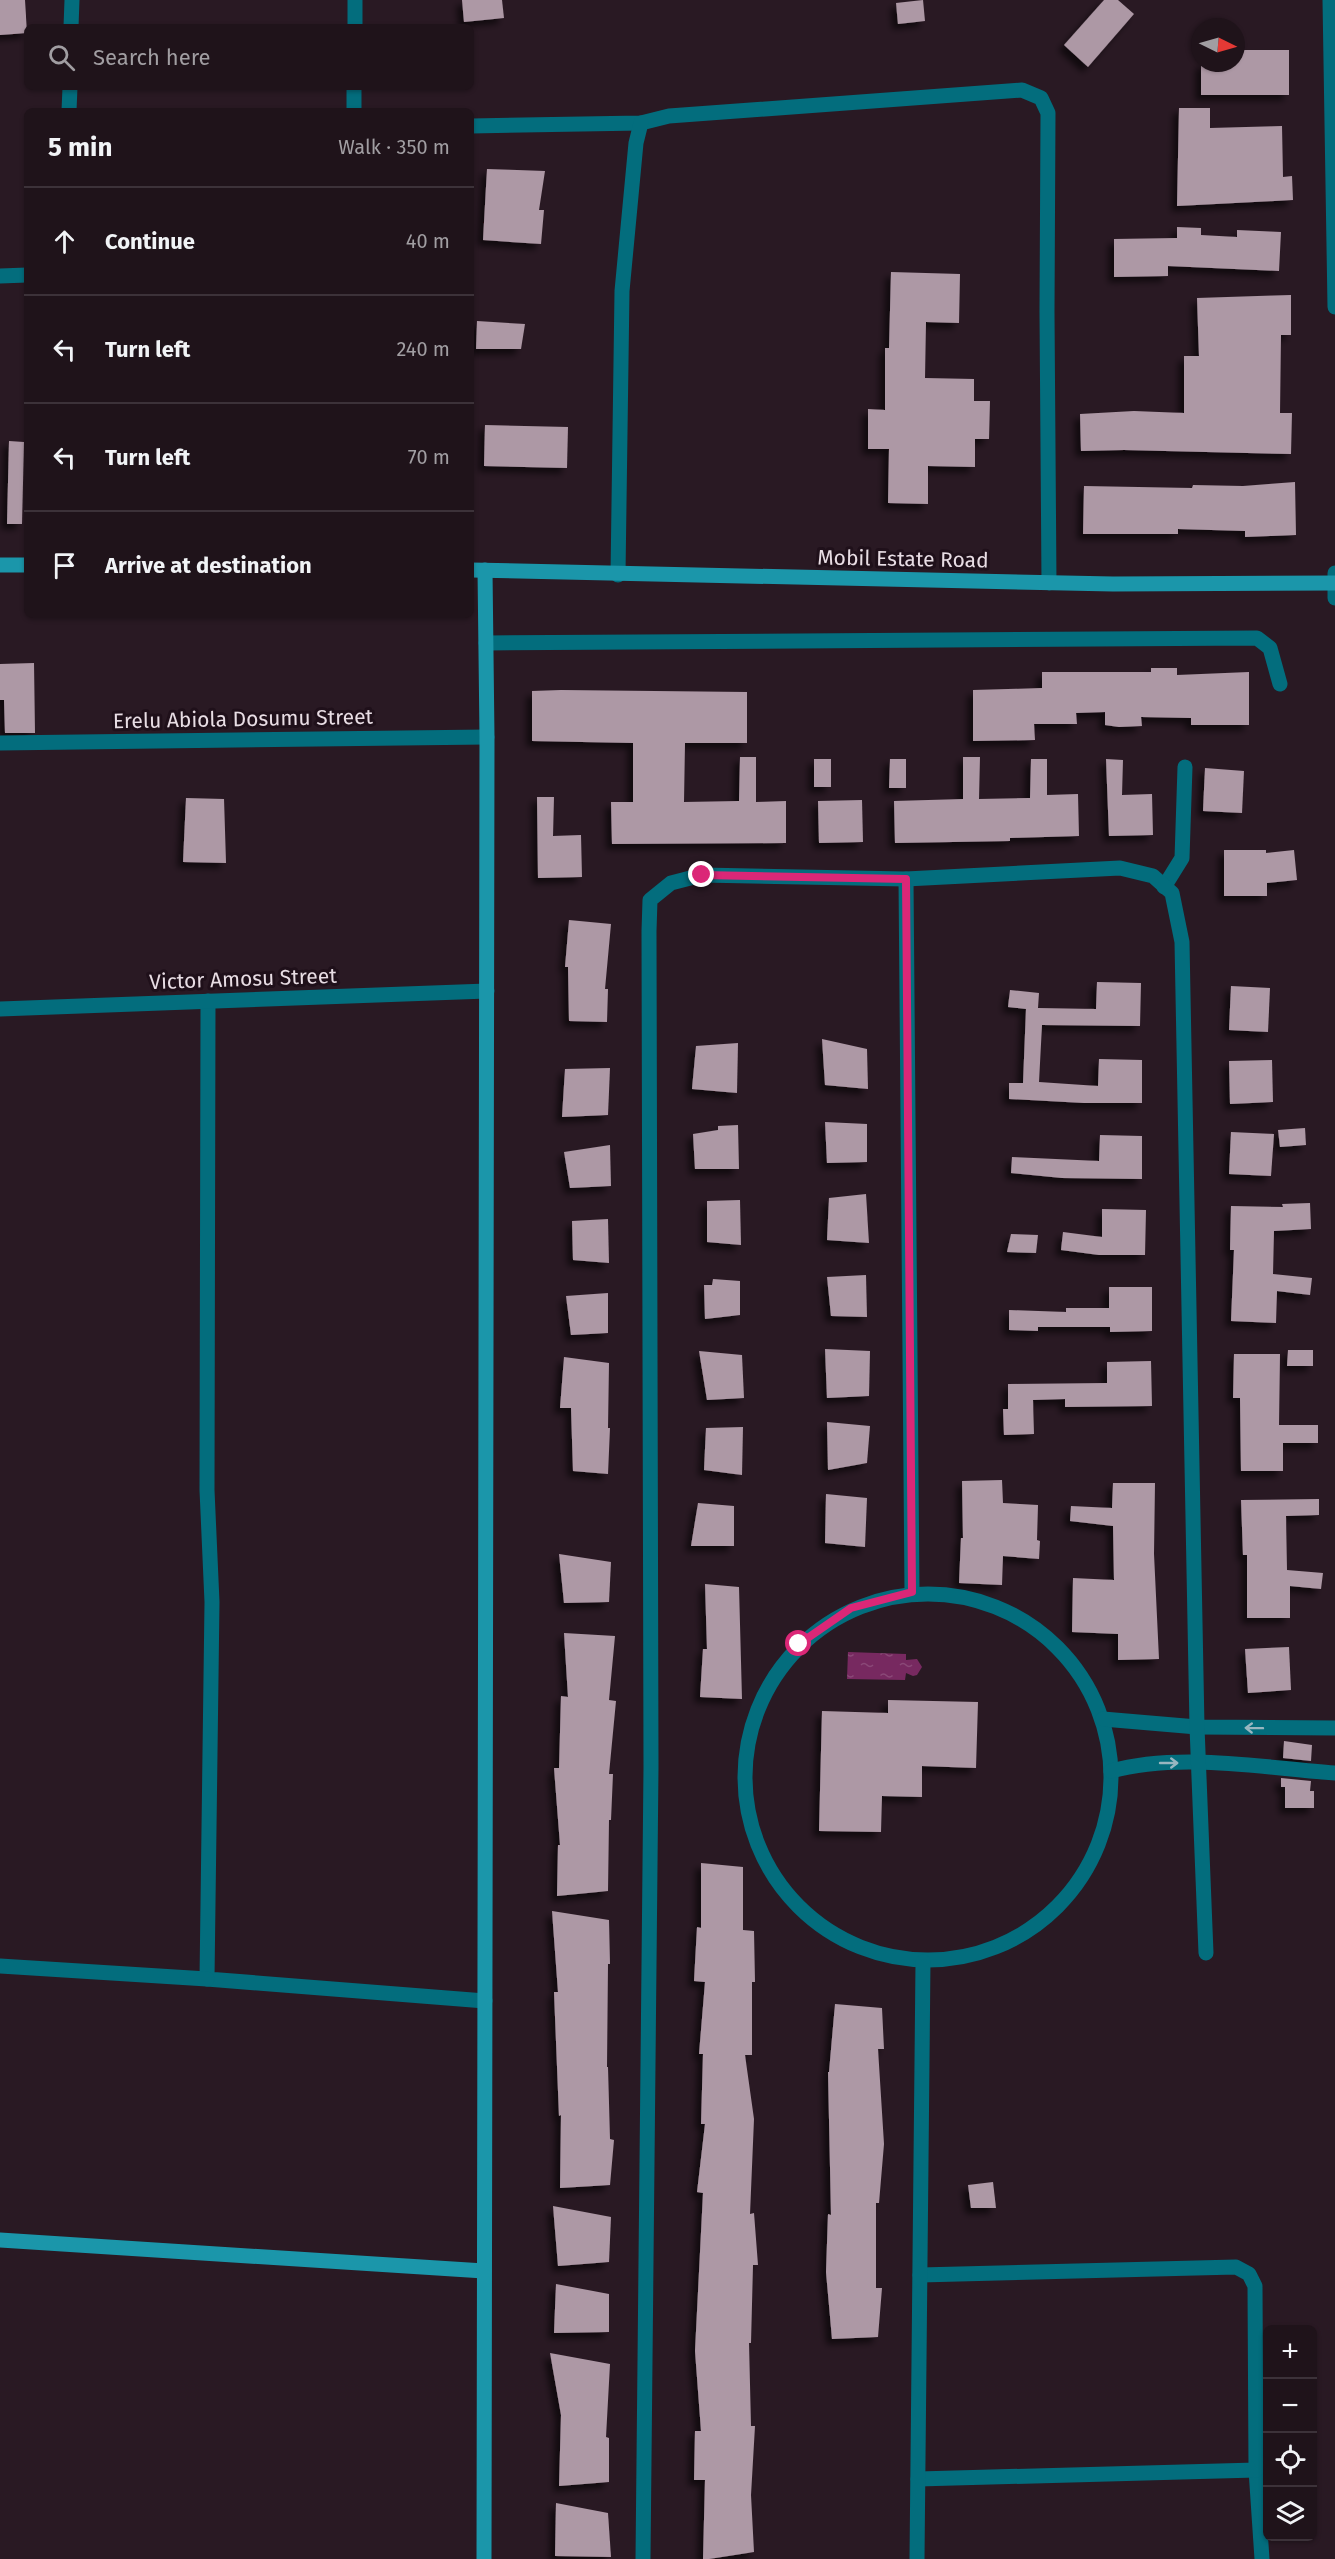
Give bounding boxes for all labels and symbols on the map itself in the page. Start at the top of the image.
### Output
north arrow [1191,18,1245,72]
street label: Mobil Estate Road [817,545,989,573]
street label: Erelu Abiola Dosumu Street [113,704,374,734]
route end [688,861,714,887]
street label: Victor Amosu Street [149,963,338,995]
route start [785,1630,811,1656]
one-way arrow [1244,1722,1264,1734]
one-way arrow [1158,1757,1178,1769]

